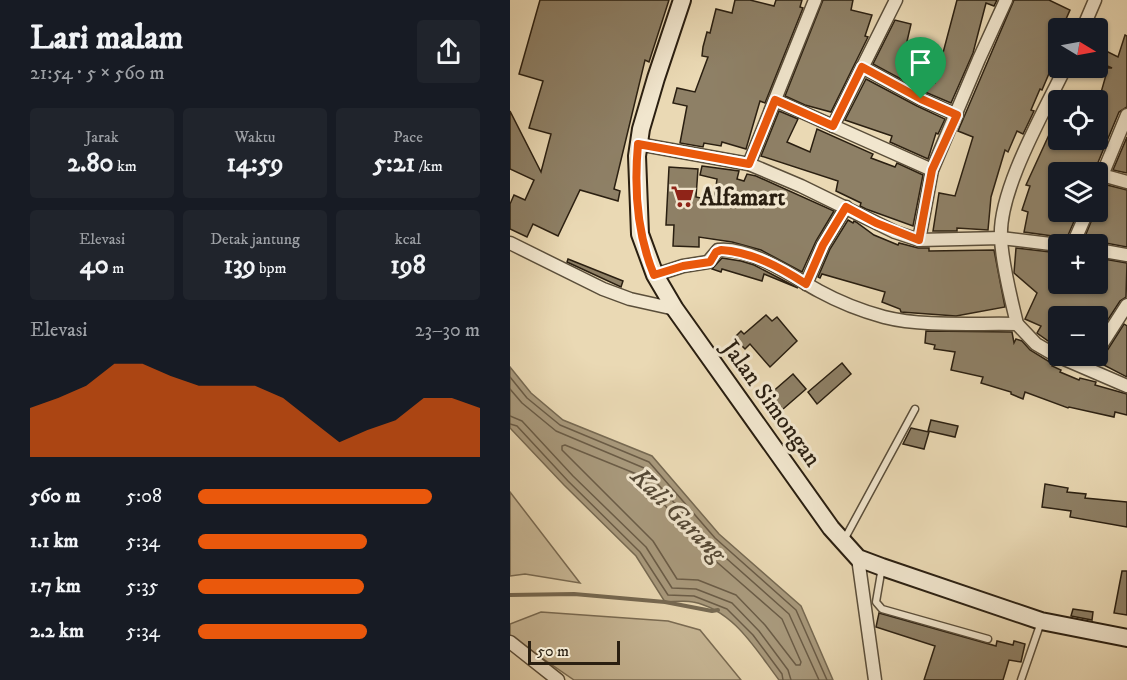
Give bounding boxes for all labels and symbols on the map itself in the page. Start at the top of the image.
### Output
north arrow [1048,18,1108,78]
pin [895,37,946,99]
place label: Alfamart [699,183,785,213]
supermarket icon: Alfamart [669,184,695,210]
street label: Jalan Simongan [714,333,828,473]
water label: Kali Garang [623,460,734,571]
scale bar [528,638,620,666]

